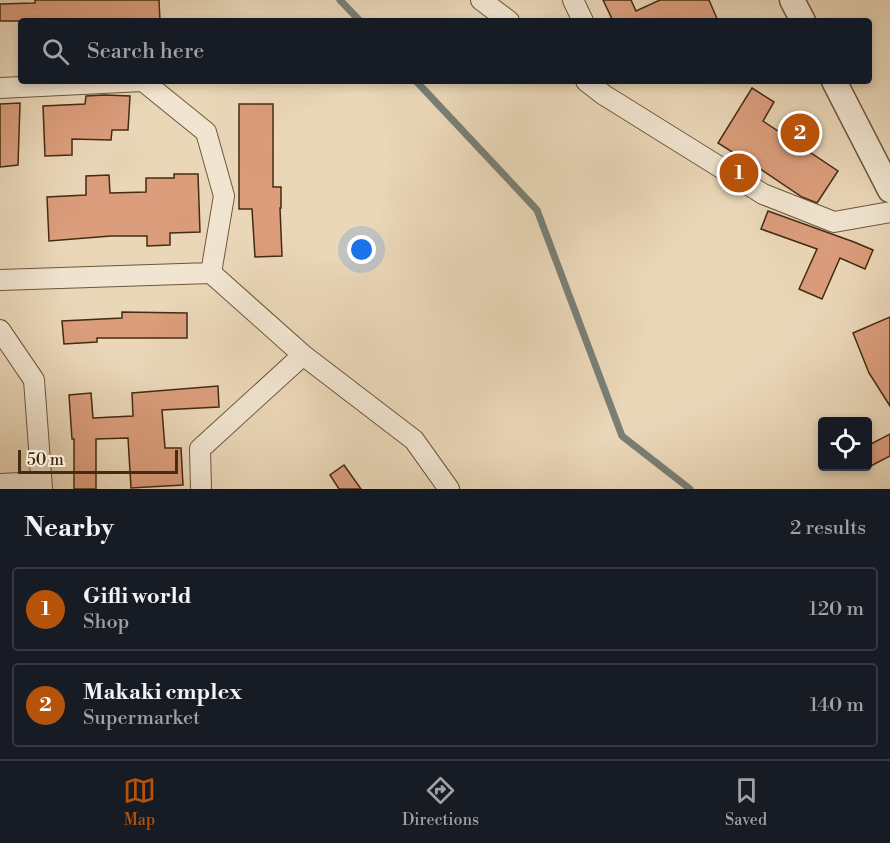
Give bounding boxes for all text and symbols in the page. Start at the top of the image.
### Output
search box [18,18,872,84]
icon: search [39,35,72,68]
text: Search here [87,38,204,65]
pin: 2 [780,110,820,156]
pin: 1 [720,150,758,195]
your location [347,235,376,264]
map controls [818,417,872,471]
button: locate [818,417,872,471]
scale bar [18,447,178,474]
text: 50 m [27,450,64,470]
text: Nearby [24,512,114,544]
text: 2 results [790,516,866,541]
text: Gifli world [83,583,192,610]
text: 1 [41,597,50,622]
text: 120 m [809,597,864,622]
text: Shop [83,610,129,635]
text: Makaki cmplex [83,679,242,706]
text: 2 [39,693,52,718]
text: 140 m [809,693,864,718]
text: Supermarket [83,706,200,731]
tab: Map [123,774,156,830]
tab: Directions [402,774,479,830]
tab: Saved [725,774,767,830]

